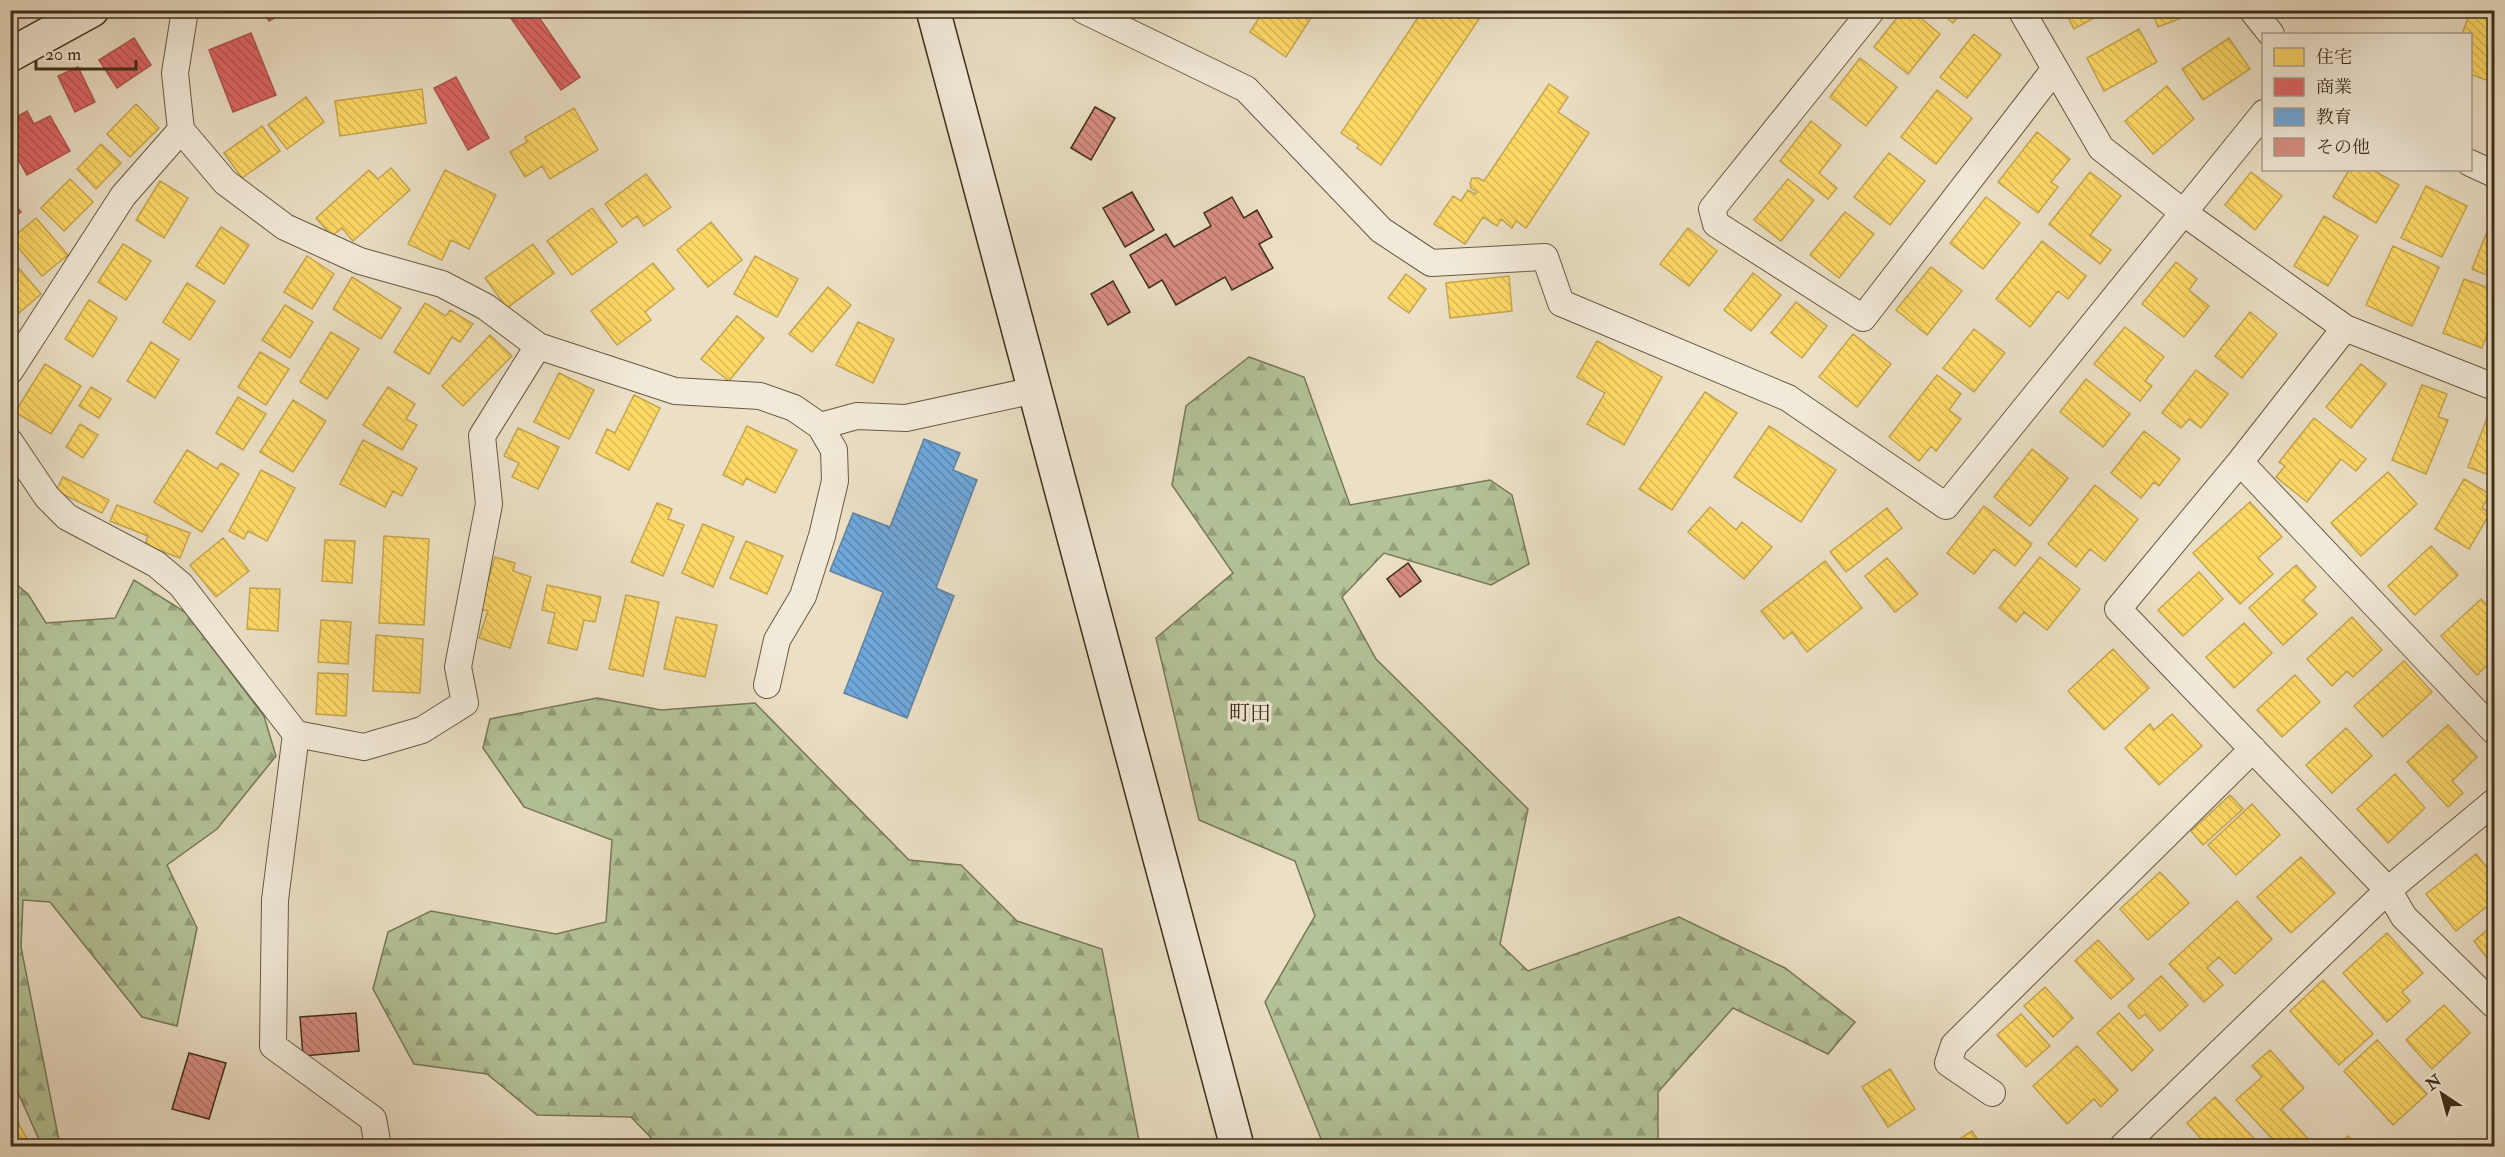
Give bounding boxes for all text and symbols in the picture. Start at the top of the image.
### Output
scale bar [36,33,136,71]
legend [2262,33,2472,171]
text: 20 m [45,43,81,66]
text: 住宅 [2316,46,2352,69]
text: 商業 [2316,76,2352,99]
text: 教育 [2316,106,2352,129]
text: その他 [2316,136,2370,159]
district label: 町田 [1229,700,1271,727]
north arrow [2412,1064,2472,1124]
text: N [2421,1070,2446,1096]

